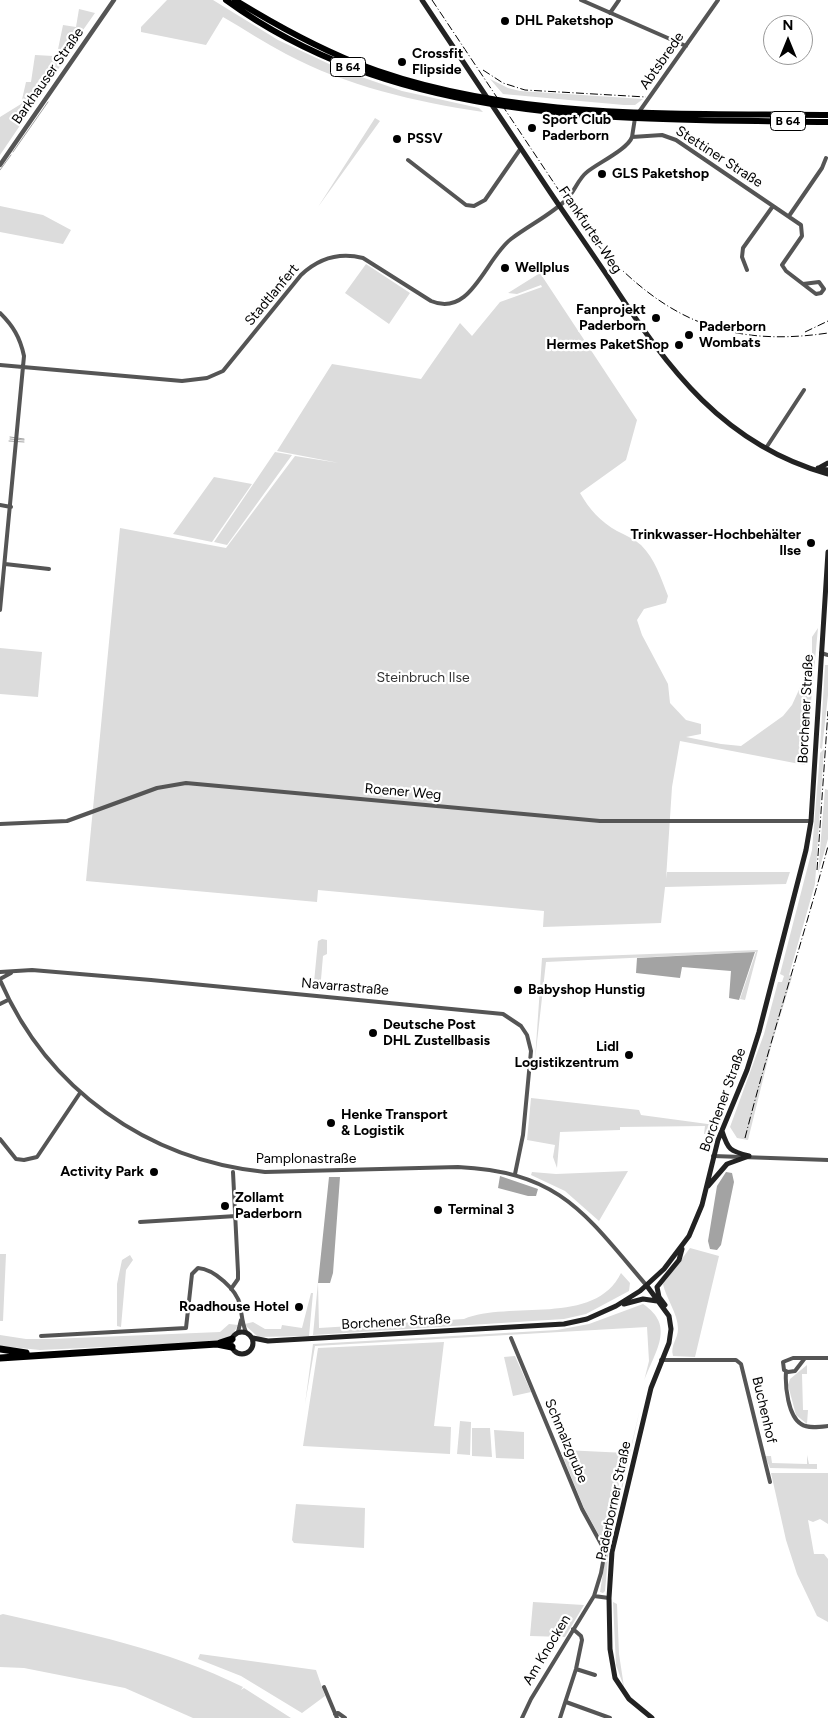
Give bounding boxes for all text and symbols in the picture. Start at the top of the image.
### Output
place label: DHL Paketshop [515,13,614,29]
marker: DHL Paketshop [499,15,511,27]
north arrow [763,15,813,65]
text: N [783,17,793,34]
street label: Barkhauser Straße [9,25,87,127]
street label: Abtsbrede [636,29,688,93]
place label: Crossfit Flipside [412,46,463,78]
marker: Crossfit Flipside [396,56,408,68]
road number: B 64 [330,58,366,76]
place label: Sport Club Paderborn [542,112,611,144]
road number: B 64 [770,112,806,130]
marker: Sport Club Paderborn [526,122,538,134]
street label: Stettiner Straße [672,123,766,191]
place label: PSSV [407,131,443,147]
marker: PSSV [391,133,403,145]
place label: GLS Paketshop [612,166,709,182]
marker: GLS Paketshop [596,168,608,180]
street label: Frankfurter Weg [555,183,625,277]
place label: Wellplus [515,260,569,276]
street label: Stadtlanfert [241,261,303,329]
marker: Wellplus [499,262,511,274]
place label: Fanprojekt Paderborn [576,302,646,334]
marker: Fanprojekt Paderborn [650,312,662,324]
place label: Paderborn Wombats [699,319,766,352]
marker: Paderborn Wombats [683,329,695,341]
place label: Hermes PaketShop [546,337,669,353]
marker: Hermes PaketShop [673,339,685,351]
place label: Trinkwasser-Hochbehälter Ilse [630,527,801,560]
marker: Trinkwasser-Hochbehälter Ilse [805,537,817,549]
street label: Borchener Straße [795,654,817,764]
park label: Steinbruch Ilse [376,670,470,686]
street label: Roener Weg [364,780,442,804]
street label: Navarrastraße [300,975,390,999]
place label: Babyshop Hunstig [528,982,645,998]
marker: Babyshop Hunstig [512,984,524,996]
place label: Deutsche Post DHL Zustellbasis [383,1017,490,1050]
marker: Deutsche Post DHL Zustellbasis [367,1027,379,1039]
place label: Lidl Logistikzentrum [514,1039,619,1072]
street label: Borchener Straße [696,1046,750,1154]
marker: Lidl Logistikzentrum [623,1049,635,1061]
place label: Henke Transport & Logistik [341,1107,448,1140]
marker: Henke Transport & Logistik [325,1117,337,1129]
street label: Pamplonastraße [256,1151,356,1167]
place label: Activity Park [60,1164,144,1180]
marker: Activity Park [148,1166,160,1178]
place label: Zollamt Paderborn [235,1190,302,1222]
marker: Zollamt Paderborn [219,1200,231,1212]
place label: Terminal 3 [448,1202,514,1218]
marker: Terminal 3 [432,1204,444,1216]
place label: Roadhouse Hotel [179,1299,289,1315]
marker: Roadhouse Hotel [293,1301,305,1313]
street label: Borchener Straße [341,1311,451,1333]
street label: Buchenhof [748,1375,780,1445]
street label: Schmalzgrube [541,1396,591,1486]
street label: Paderborner Straße [593,1440,635,1562]
street label: Am Knocken [519,1612,575,1688]

